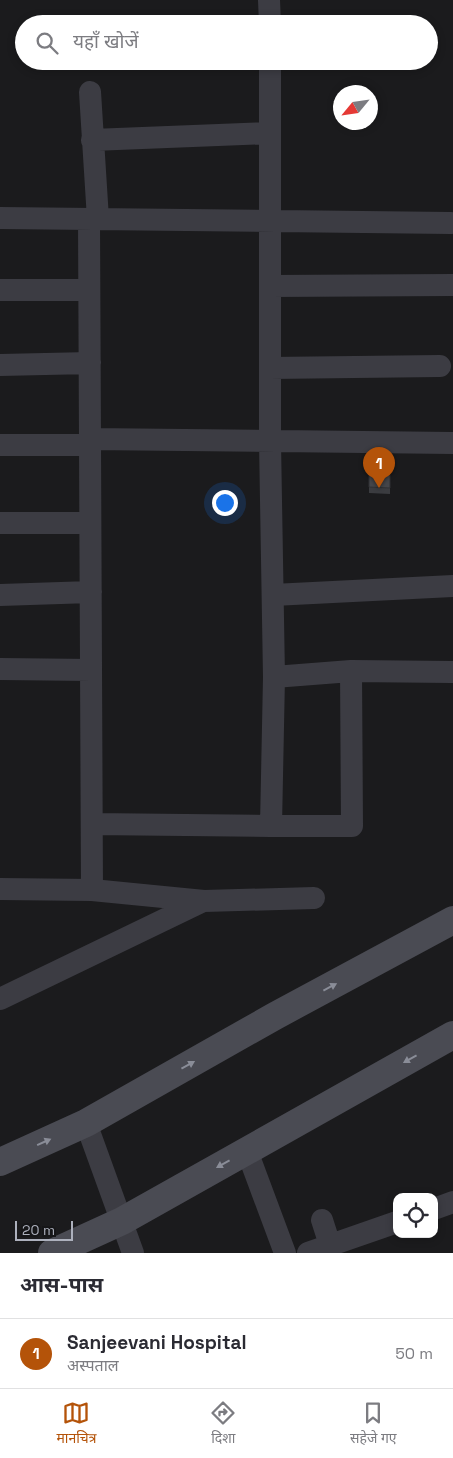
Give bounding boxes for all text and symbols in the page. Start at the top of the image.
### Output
search box [15,15,438,70]
icon: search [33,29,61,57]
text: यहाँ खोजें [73,29,138,54]
north arrow [333,85,378,130]
pin: 1 [363,447,395,488]
your location [212,490,238,516]
one-way arrow [323,982,337,991]
one-way arrow [403,1055,418,1063]
one-way arrow [181,1061,194,1070]
one-way arrow [37,1137,51,1145]
one-way arrow [216,1160,230,1169]
map controls [393,1193,438,1238]
button: locate [393,1193,438,1238]
scale bar [15,1218,72,1241]
text: 20 m [22,1221,55,1239]
text: आस-पास [20,1271,103,1298]
text: Sanjeevani Hospital [67,1330,247,1355]
text: 1 [32,1343,40,1364]
text: 50 m [395,1343,433,1364]
text: अस्पताल [67,1355,119,1376]
tab: मानचित्र [56,1399,96,1449]
tab: दिशा [209,1399,237,1449]
tab: सहेजे गए [350,1399,397,1449]

